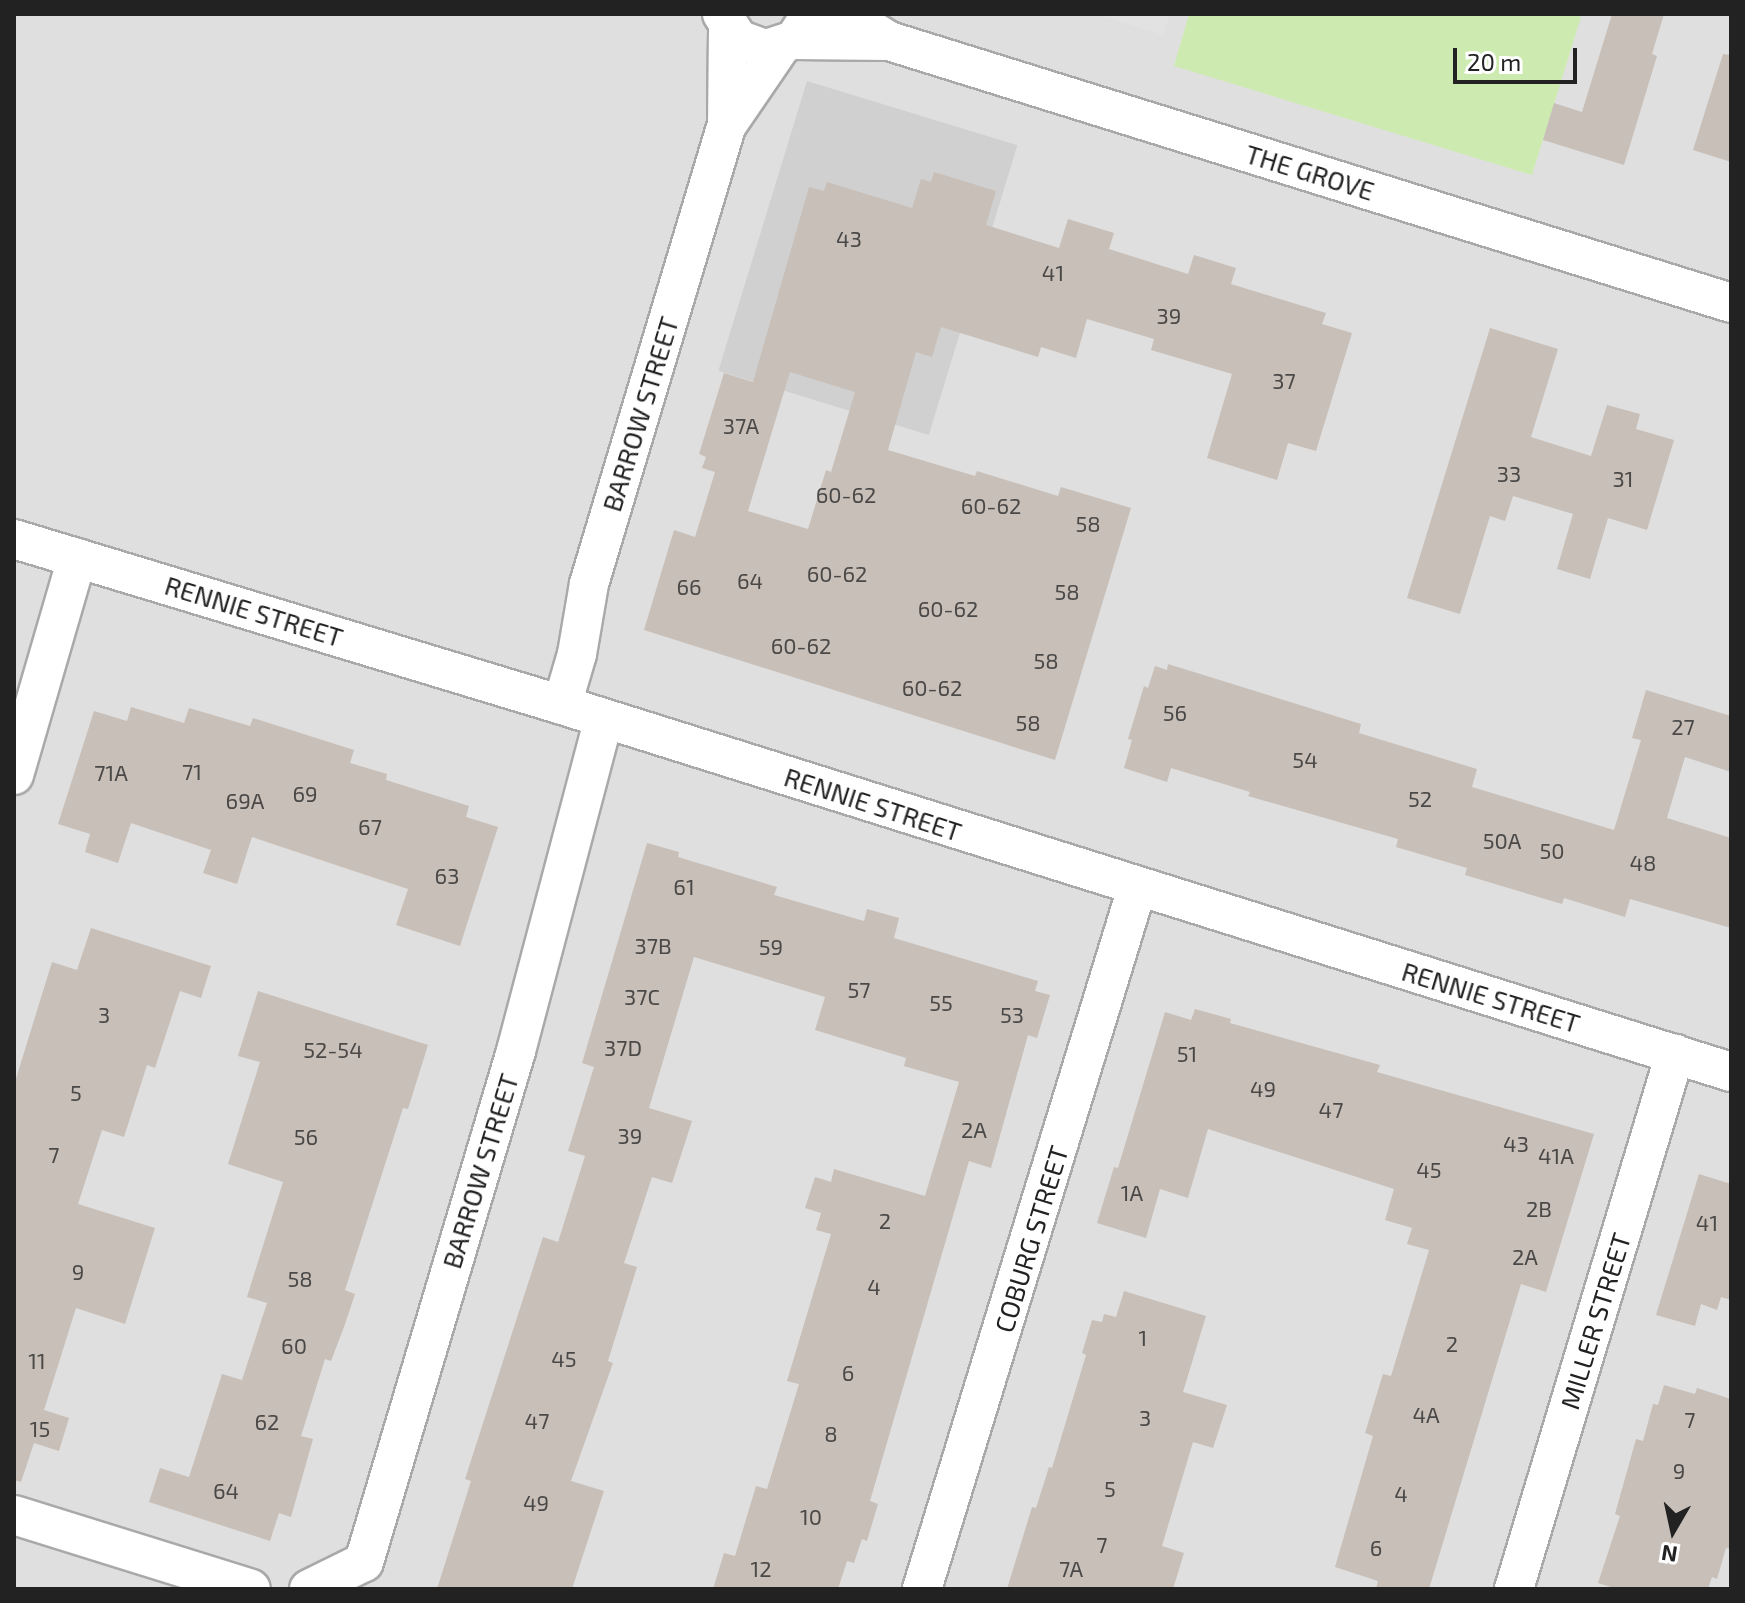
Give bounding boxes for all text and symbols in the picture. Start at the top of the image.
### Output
scale bar [1457,32,1581,82]
text: 20 m [1467,47,1521,76]
street label: THE GROVE [1242,138,1378,206]
house number: 43 [836,226,862,252]
house number: 41 [1042,260,1064,286]
house number: 39 [1157,303,1181,329]
street label: BARROW STREET [596,313,684,515]
house number: 37 [1272,368,1296,394]
house number: 37A [723,413,759,439]
house number: 33 [1497,461,1521,487]
house number: 31 [1613,466,1633,492]
house number: 60-62 [816,482,876,508]
house number: 60-62 [961,493,1021,519]
house number: 58 [1075,511,1101,537]
house number: 60-62 [807,561,867,587]
house number: 64 [737,568,763,594]
street label: RENNIE STREET [161,569,347,653]
house number: 66 [676,574,702,600]
house number: 58 [1054,579,1080,605]
house number: 60-62 [918,596,978,622]
house number: 60-62 [771,633,831,659]
house number: 58 [1033,648,1059,674]
house number: 60-62 [902,675,962,701]
house number: 56 [1163,700,1187,726]
house number: 58 [1015,710,1041,736]
house number: 27 [1671,714,1695,740]
house number: 54 [1292,747,1318,773]
house number: 71 [182,759,202,785]
house number: 71A [94,760,128,786]
street label: RENNIE STREET [780,761,966,847]
house number: 69 [292,781,318,807]
house number: 52 [1408,786,1432,812]
house number: 69A [226,788,264,814]
house number: 67 [358,814,382,840]
house number: 50A [1483,828,1521,854]
house number: 50 [1539,838,1565,864]
house number: 48 [1630,850,1656,876]
house number: 63 [435,863,459,889]
house number: 61 [673,874,695,900]
house number: 37B [634,933,672,959]
house number: 59 [759,934,783,960]
street label: RENNIE STREET [1398,955,1584,1039]
house number: 57 [847,977,871,1003]
house number: 37C [624,984,660,1010]
house number: 55 [929,990,953,1016]
house number: 3 [98,1002,110,1028]
house number: 53 [1000,1002,1024,1028]
house number: 37D [604,1035,642,1061]
house number: 52-54 [303,1037,363,1063]
house number: 51 [1177,1041,1197,1067]
street label: BARROW STREET [436,1070,524,1272]
house number: 49 [1250,1076,1276,1102]
house number: 5 [70,1080,82,1106]
house number: 47 [1319,1097,1343,1123]
house number: 2A [961,1117,987,1143]
house number: 39 [618,1123,642,1149]
house number: 56 [294,1124,318,1150]
house number: 43 [1503,1131,1529,1157]
house number: 7 [48,1142,60,1168]
street label: COBURG STREET [988,1142,1074,1336]
house number: 41A [1538,1143,1574,1169]
house number: 45 [1416,1157,1442,1183]
house number: 1A [1121,1180,1143,1206]
house number: 2B [1526,1196,1552,1222]
house number: 2 [879,1208,891,1234]
house number: 41 [1696,1210,1718,1236]
street label: MILLER STREET [1553,1229,1637,1413]
house number: 2A [1512,1244,1538,1270]
house number: 9 [72,1259,84,1285]
house number: 58 [287,1266,313,1292]
house number: 4 [867,1274,881,1300]
house number: 1 [1139,1325,1147,1351]
house number: 2 [1446,1331,1458,1357]
house number: 60 [281,1333,307,1359]
house number: 45 [551,1346,577,1372]
house number: 11 [28,1348,46,1374]
house number: 6 [842,1360,854,1386]
house number: 4A [1412,1402,1440,1428]
house number: 3 [1139,1405,1151,1431]
house number: 7 [1684,1407,1696,1433]
house number: 47 [525,1408,549,1434]
house number: 62 [255,1409,279,1435]
house number: 15 [30,1416,50,1442]
house number: 8 [824,1421,838,1447]
house number: 9 [1673,1458,1685,1484]
house number: 5 [1104,1476,1116,1502]
house number: 64 [213,1478,239,1504]
house number: 4 [1394,1481,1408,1507]
house number: 49 [523,1490,549,1516]
north arrow [1633,1491,1713,1571]
house number: 10 [800,1504,822,1530]
house number: 7 [1096,1532,1108,1558]
house number: 6 [1370,1535,1382,1561]
text: N [1659,1541,1679,1569]
house number: 12 [750,1556,772,1582]
house number: 7A [1059,1556,1083,1582]

